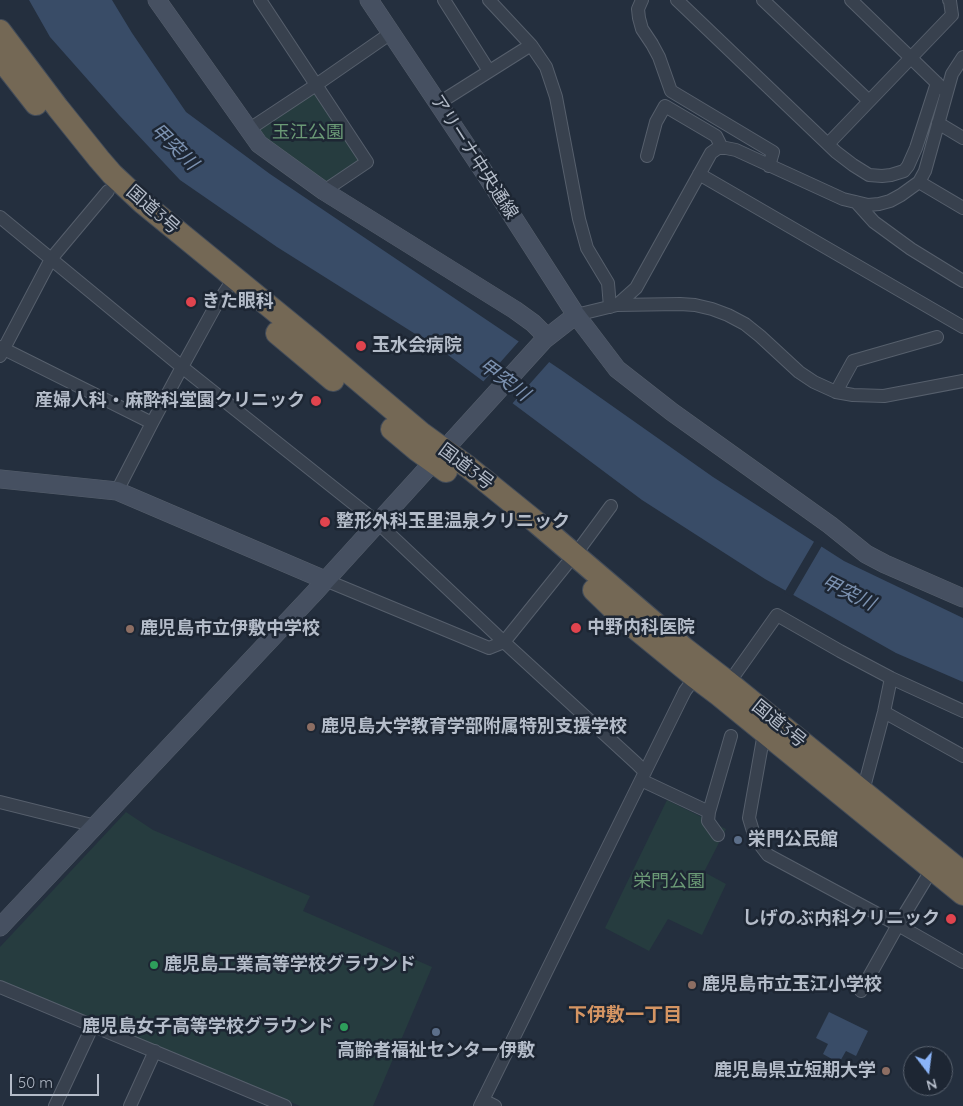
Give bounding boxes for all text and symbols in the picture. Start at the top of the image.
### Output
street label: アリーナ中央通線 [426,91,522,223]
water label: 甲突川 [146,119,202,175]
park label: 玉江公園 [272,122,344,144]
street label: 国道3号 [122,181,184,239]
place label: きた眼科 [202,291,274,313]
marker: きた眼科 [184,295,198,309]
place label: 玉水会病院 [372,335,462,357]
marker: 玉水会病院 [354,339,368,353]
water label: 甲突川 [474,354,534,406]
place label: 産婦人科・麻酔科堂園クリニック [35,390,305,412]
marker: 産婦人科・麻酔科堂園クリニック [309,394,323,408]
street label: 国道3号 [434,439,498,495]
place label: 整形外科玉里温泉クリニック [336,511,570,533]
marker: 整形外科玉里温泉クリニック [318,515,332,529]
water label: 甲突川 [817,570,879,616]
place label: 中野内科医院 [587,617,695,639]
place label: 鹿児島市立伊敷中学校 [140,618,320,640]
marker: 中野内科医院 [569,621,583,635]
marker: 鹿児島市立伊敷中学校 [124,623,136,635]
street label: 国道3号 [748,696,810,752]
place label: 鹿児島大学教育学部附属特別支援学校 [321,716,627,738]
marker: 鹿児島大学教育学部附属特別支援学校 [305,721,317,733]
place label: 栄門公民館 [748,829,838,851]
marker: 栄門公民館 [732,834,744,846]
park label: 栄門公園 [633,871,705,893]
place label: しげのぶ内科クリニック [742,908,940,930]
marker: しげのぶ内科クリニック [944,912,958,926]
place label: 鹿児島工業高等学校グラウンド [164,954,416,976]
marker: 鹿児島工業高等学校グラウンド [148,959,160,971]
place label: 鹿児島市立玉江小学校 [702,974,882,996]
marker: 鹿児島市立玉江小学校 [686,979,698,991]
district label: 下伊敷一丁目 [568,1004,682,1026]
place label: 鹿児島女子高等学校グラウンド [82,1016,334,1038]
marker: 鹿児島女子高等学校グラウンド [338,1021,350,1033]
marker: 高齢者福祉センター伊敷 [430,1026,442,1038]
place label: 高齢者福祉センター伊敷 [337,1040,535,1062]
north arrow [903,1046,953,1096]
place label: 鹿児島県立短期大学 [714,1060,876,1082]
scale bar [12,1064,101,1096]
marker: 鹿児島県立短期大学 [880,1065,892,1077]
text: 50 m [18,1073,53,1092]
text: N [924,1074,939,1095]

